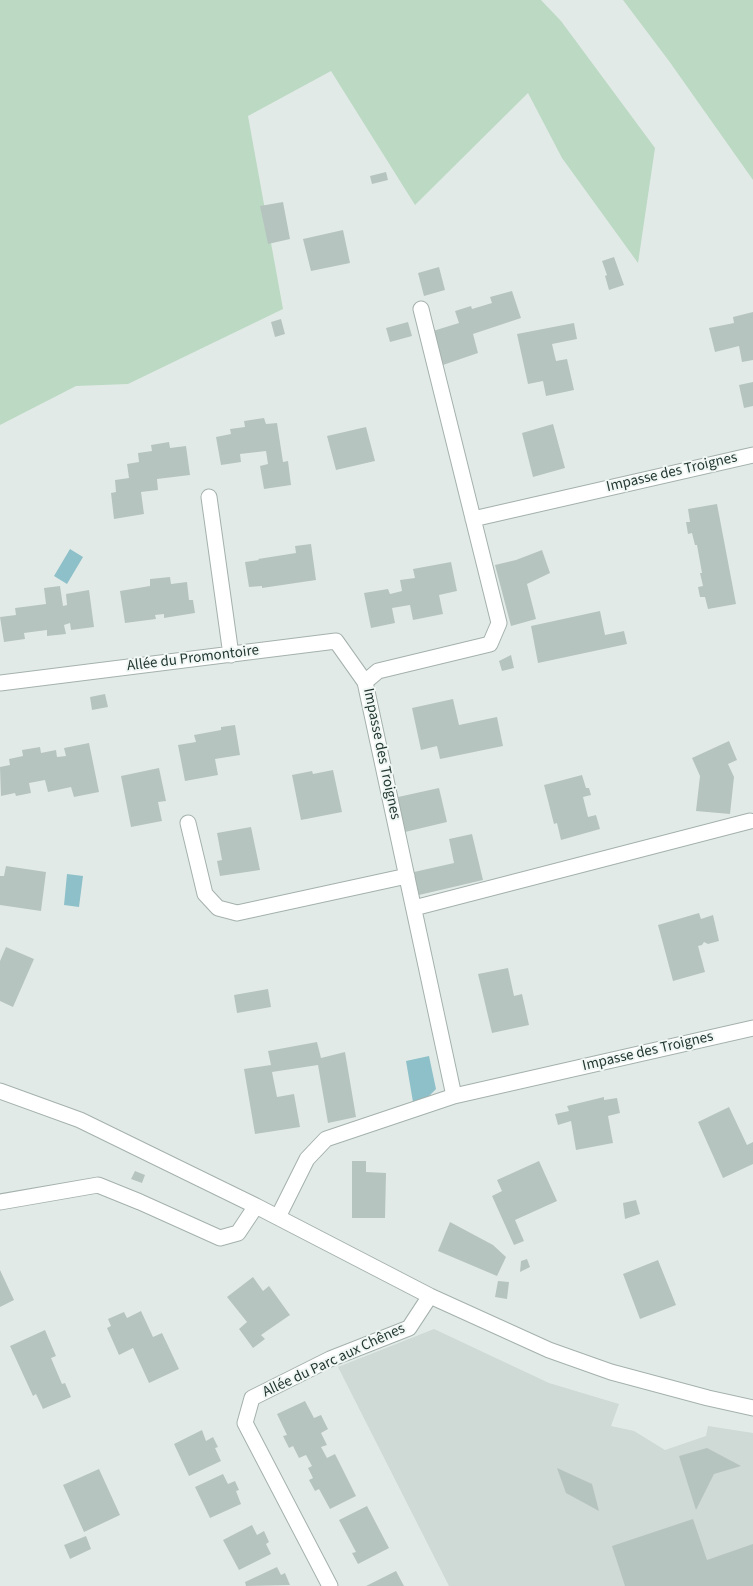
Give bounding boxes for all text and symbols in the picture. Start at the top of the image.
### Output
street label: Impasse des Troignes [605,449,739,497]
street label: Allée du Promontoire [126,642,260,676]
street label: Impasse des Troignes [358,687,404,821]
street label: Impasse des Troignes [581,1028,715,1076]
street label: Allée du Parc aux Chênes [260,1320,408,1402]

